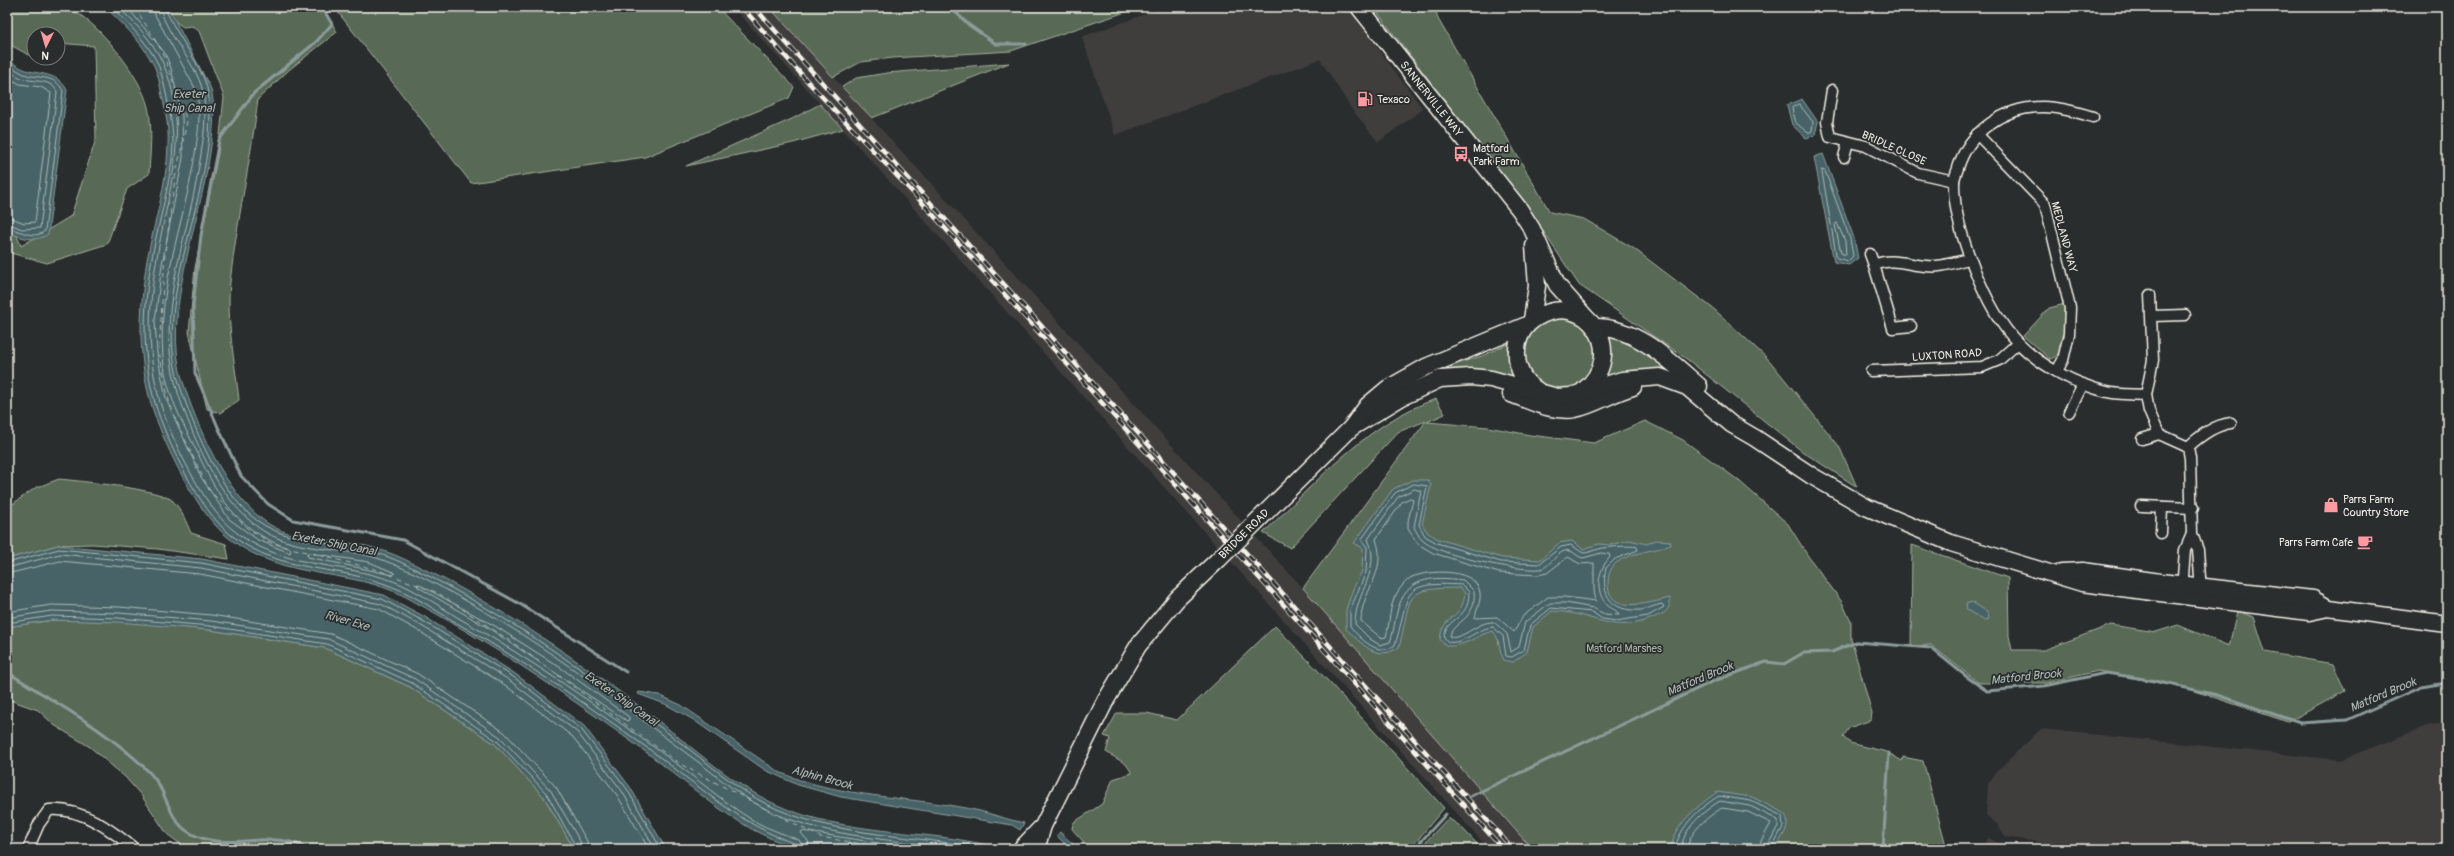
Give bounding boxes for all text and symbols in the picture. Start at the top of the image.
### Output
north arrow [26,26,66,66]
text: N [40,49,49,62]
street label: SANNERVILLE WAY [1398,58,1466,140]
water label: Exeter Ship Canal [163,87,216,116]
fuel station icon: Texaco [1356,90,1374,108]
place label: Texaco [1377,93,1410,106]
street label: BRIDLE CLOSE [1860,128,1928,168]
place label: Matford Park Farm [1473,142,1520,168]
bus stop icon: Matford Park Farm [1452,145,1470,163]
street label: MEDLAND WAY [2048,200,2080,274]
street label: LUXTON ROAD [1912,346,1982,364]
place label: Parrs Farm Country Store [2343,493,2409,519]
shop icon: Parrs Farm Country Store [2322,496,2340,514]
street label: BRIDGE ROAD [1216,506,1272,562]
water label: Exeter Ship Canal [290,528,379,560]
cafe icon: Parrs Farm Cafe [2356,533,2374,551]
place label: Parrs Farm Cafe [2279,536,2354,549]
water label: River Exe [323,608,372,635]
park label: Matford Marshes [1586,642,1662,655]
water label: Matford Brook [1665,658,1736,700]
water label: Matford Brook [1990,666,2063,688]
water label: Exeter Ship Canal [581,668,662,731]
water label: Matford Brook [2348,674,2419,716]
water label: Alphin Brook [790,763,855,794]

